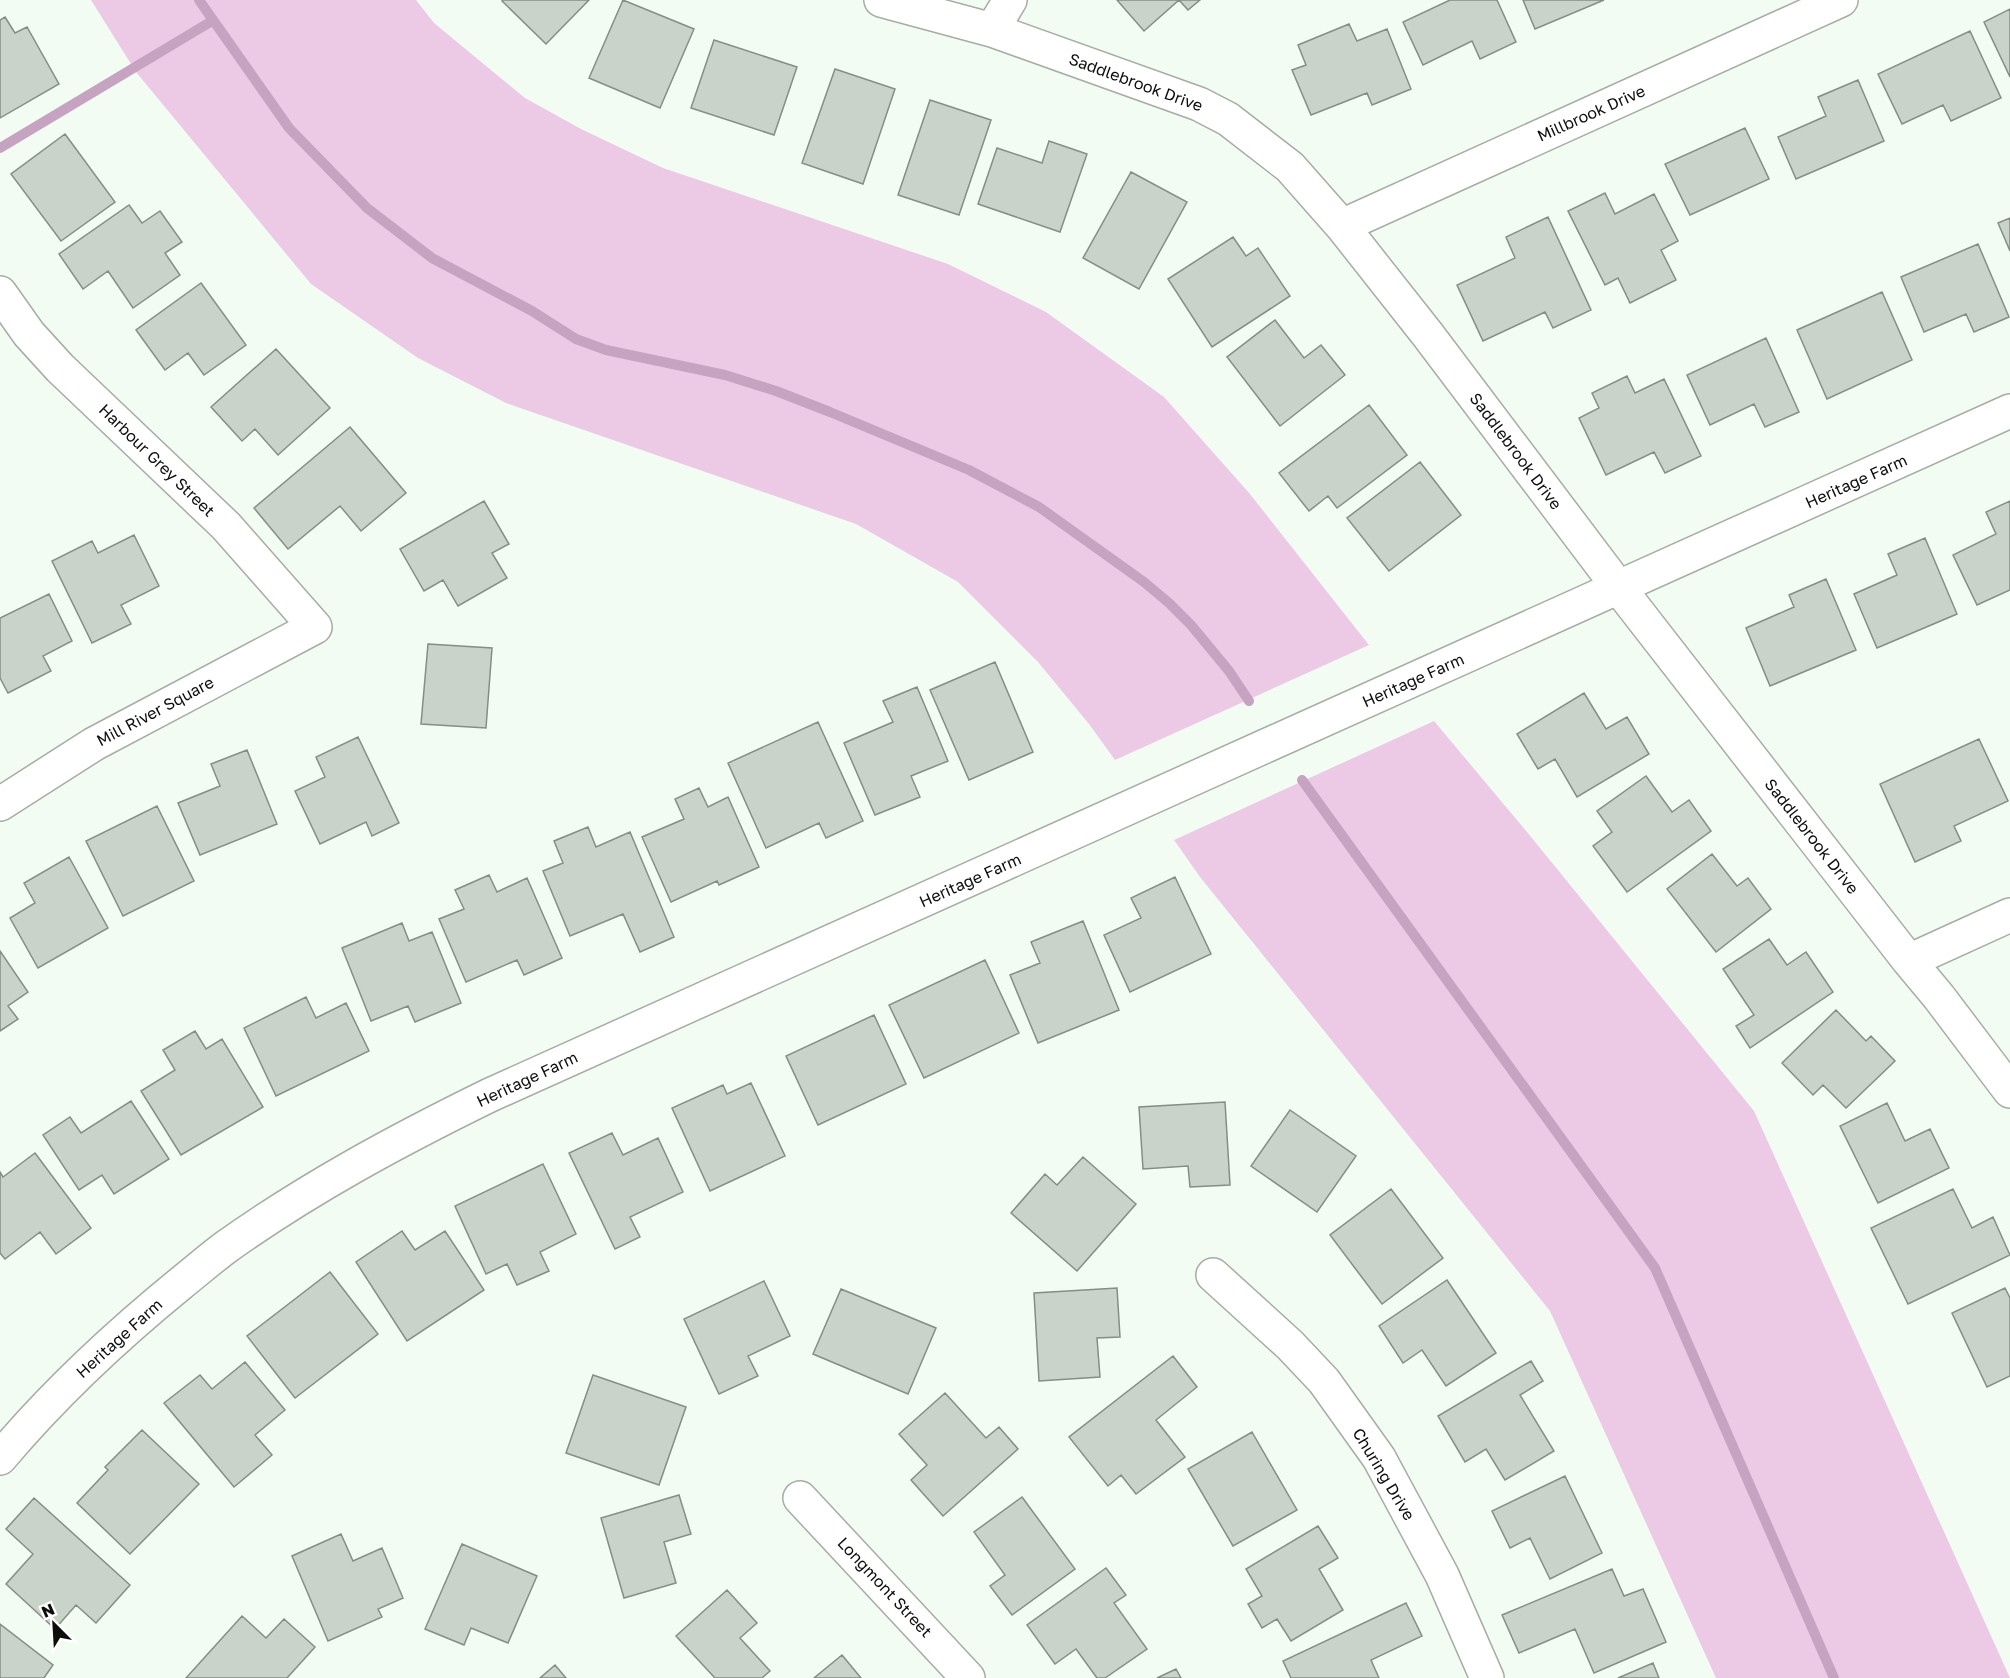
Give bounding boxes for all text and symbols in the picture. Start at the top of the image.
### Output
street label: Saddlebrook Drive [1066,48,1206,116]
street label: Millbrook Drive [1534,80,1648,146]
street label: Saddlebrook Drive [1466,389,1566,513]
street label: Harbour Grey Street [95,400,219,520]
street label: Heritage Farm [1802,450,1910,512]
street label: Heritage Farm [1359,649,1467,711]
street label: Mill River Square [93,672,217,750]
street label: Saddlebrook Drive [1761,774,1863,898]
street label: Heritage Farm [916,849,1024,911]
street label: Heritage Farm [473,1047,581,1111]
street label: Heritage Farm [72,1294,166,1382]
street label: Churing Drive [1349,1424,1419,1524]
street label: Longmont Street [834,1533,936,1641]
north arrow [24,1594,84,1654]
text: N [38,1599,58,1622]

